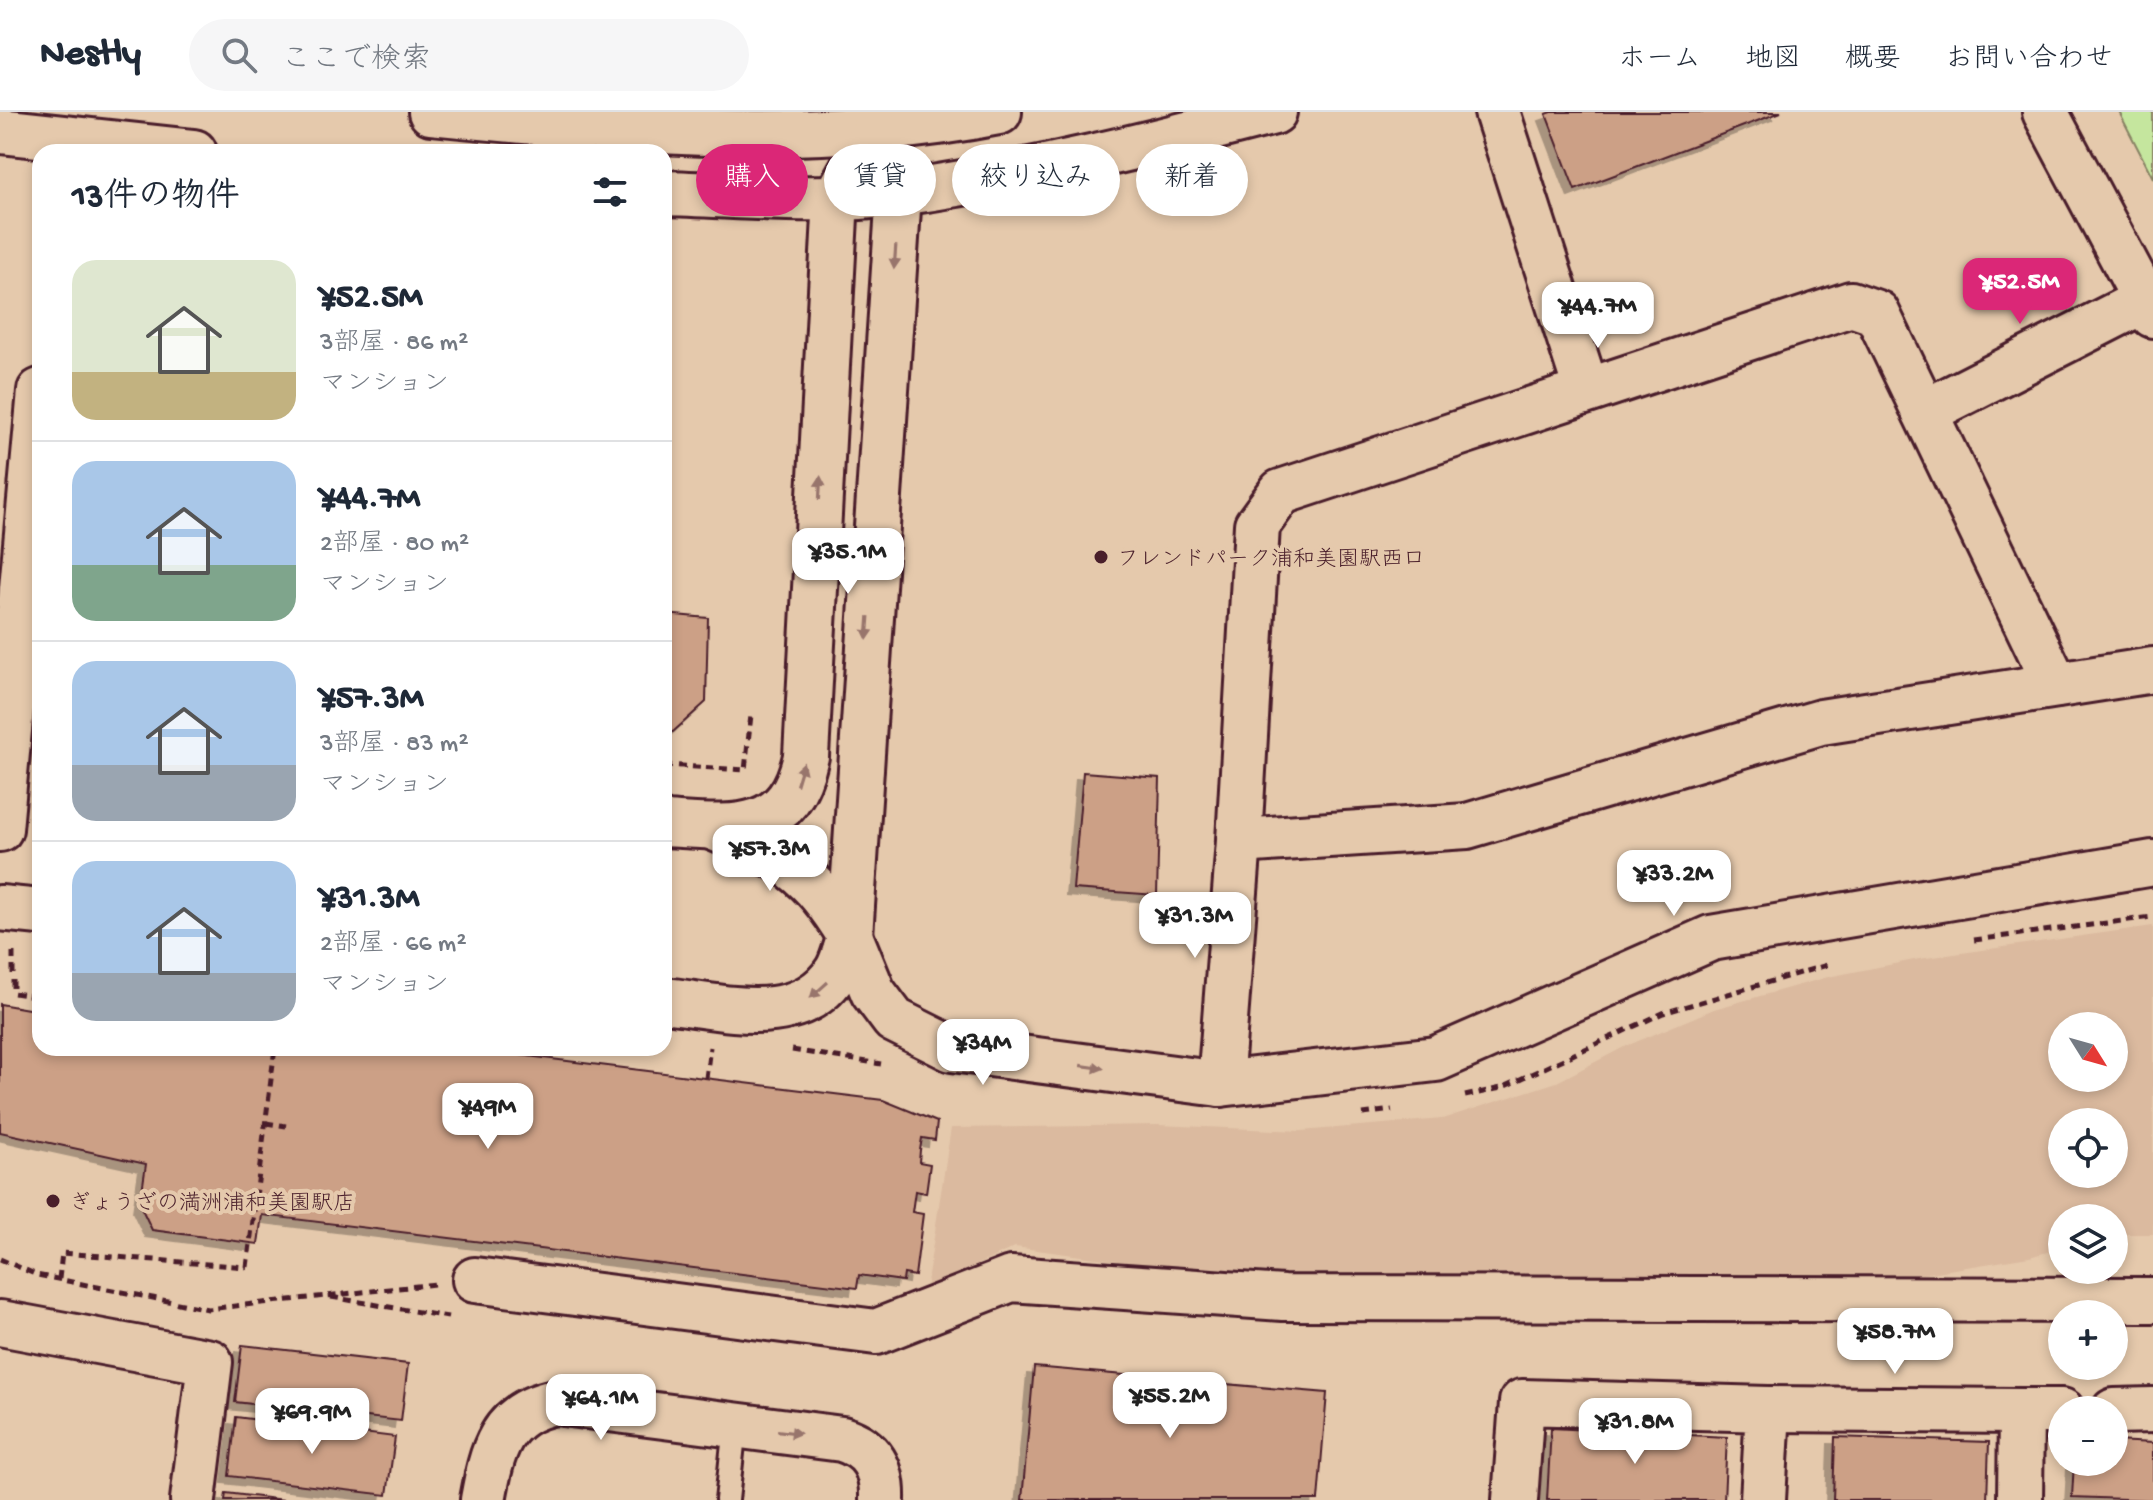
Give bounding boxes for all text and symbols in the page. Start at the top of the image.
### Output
search box [189,19,749,91]
text: Nestly [40,33,141,77]
icon: search [217,33,261,77]
text: ここで検索 [281,44,431,79]
text: ホーム [1618,44,1701,77]
text: 地図 [1745,44,1801,77]
text: 概要 [1845,44,1901,77]
text: お問い合わせ [1945,44,2113,77]
chip: 購入 [696,144,808,216]
chip: 賃貸 [824,144,936,216]
chip: 絞り込み [952,144,1120,216]
chip: 新着 [1136,144,1248,216]
icon: filters [588,170,632,214]
text: 13件の物件 [72,179,239,219]
one-way arrow [888,245,901,270]
pin: ¥52.5M [1955,258,2085,326]
text: ¥52.5M [1981,268,2059,299]
text: ¥52.5M [320,279,422,319]
pin: ¥44.7M [1533,282,1663,350]
icon: home [136,292,232,388]
text: ¥44.7M [1560,292,1636,323]
text: 3部屋 · 86 m² [320,329,468,360]
text: マンション [320,370,449,401]
one-way arrow [814,475,827,500]
text: ¥44.7M [320,480,420,520]
icon: home [136,493,232,589]
pin: ¥35.1M [783,528,913,596]
text: 2部屋 · 80 m² [320,530,469,561]
text: ¥35.1M [810,538,886,569]
place label: フレンドパーク浦和美園駅西口 [1117,547,1425,574]
marker: フレンドパーク浦和美園駅西口 [1092,548,1110,566]
text: マンション [320,571,449,602]
one-way arrow [861,616,874,641]
text: ¥57.3M [320,680,423,720]
icon: home [136,693,232,789]
text: 3部屋 · 83 m² [320,730,469,761]
one-way arrow [795,762,807,786]
text: マンション [320,771,449,802]
pin: ¥57.3M [705,825,835,893]
text: ¥57.3M [731,835,809,866]
pin: ¥33.2M [1609,850,1739,918]
text: ¥33.2M [1635,860,1713,891]
text: ¥31.3M [320,880,419,920]
pin: ¥31.3M [1130,892,1260,960]
icon: home [136,893,232,989]
text: ¥31.3M [1157,902,1233,933]
text: 2部屋 · 66 m² [320,930,467,961]
text: マンション [320,971,449,1002]
one-way arrow [809,981,829,999]
north arrow [2048,1012,2128,1092]
map controls [2048,1012,2128,1476]
pin: ¥34M [936,1019,1030,1087]
text: ¥34M [955,1029,1011,1060]
one-way arrow [1080,1061,1105,1074]
pin: ¥49M [441,1083,535,1151]
text: ¥49M [460,1093,516,1124]
button: locate [2048,1108,2128,1188]
place label: ぎょうざの満洲浦和美園駅店 [69,1191,355,1218]
marker: ぎょうざの満洲浦和美園駅店 [44,1192,62,1210]
button: layers [2048,1204,2128,1284]
button: + [2048,1300,2128,1380]
pin: ¥58.7M [1830,1308,1960,1376]
text: ¥58.7M [1855,1318,1935,1349]
pin: ¥55.2M [1105,1372,1235,1440]
pin: ¥64.1M [536,1374,666,1442]
text: ¥55.2M [1131,1382,1209,1413]
text: ¥64.1M [564,1384,638,1415]
pin: ¥69.9M [247,1388,377,1456]
button: − [2048,1396,2128,1476]
text: ¥69.9M [273,1398,351,1429]
pin: ¥31.8M [1570,1398,1700,1466]
text: ¥31.8M [1597,1408,1673,1439]
one-way arrow [776,1425,801,1438]

